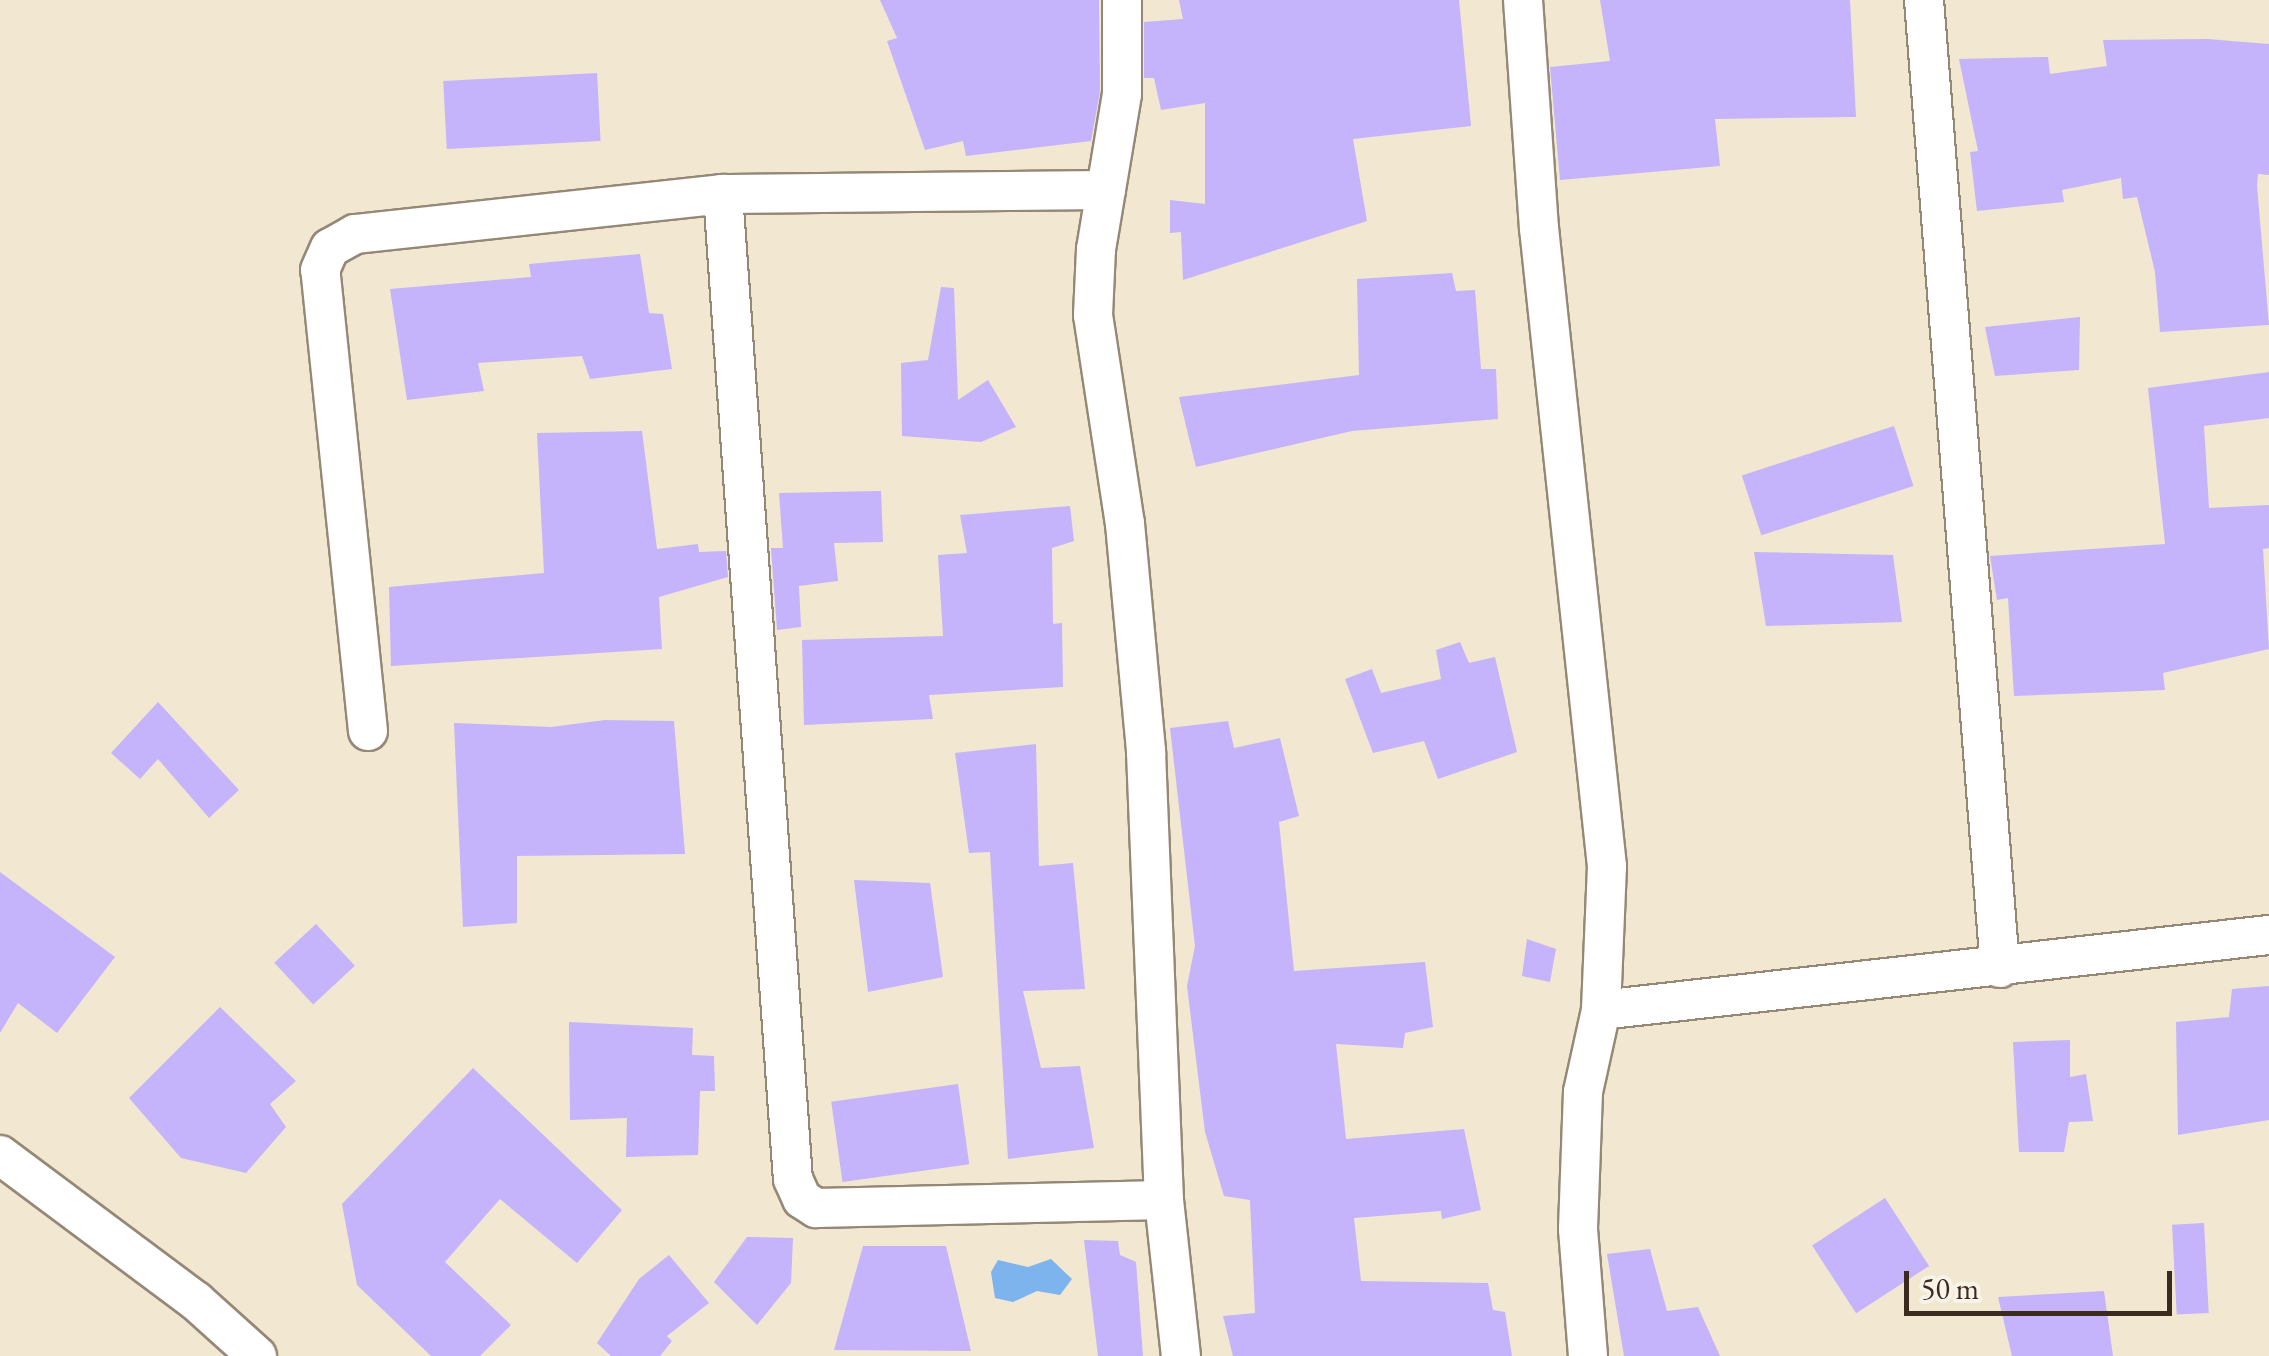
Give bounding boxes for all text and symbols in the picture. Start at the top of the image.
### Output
scale bar [1909,1251,2176,1313]
text: 50 m [1921,1269,1979,1308]

